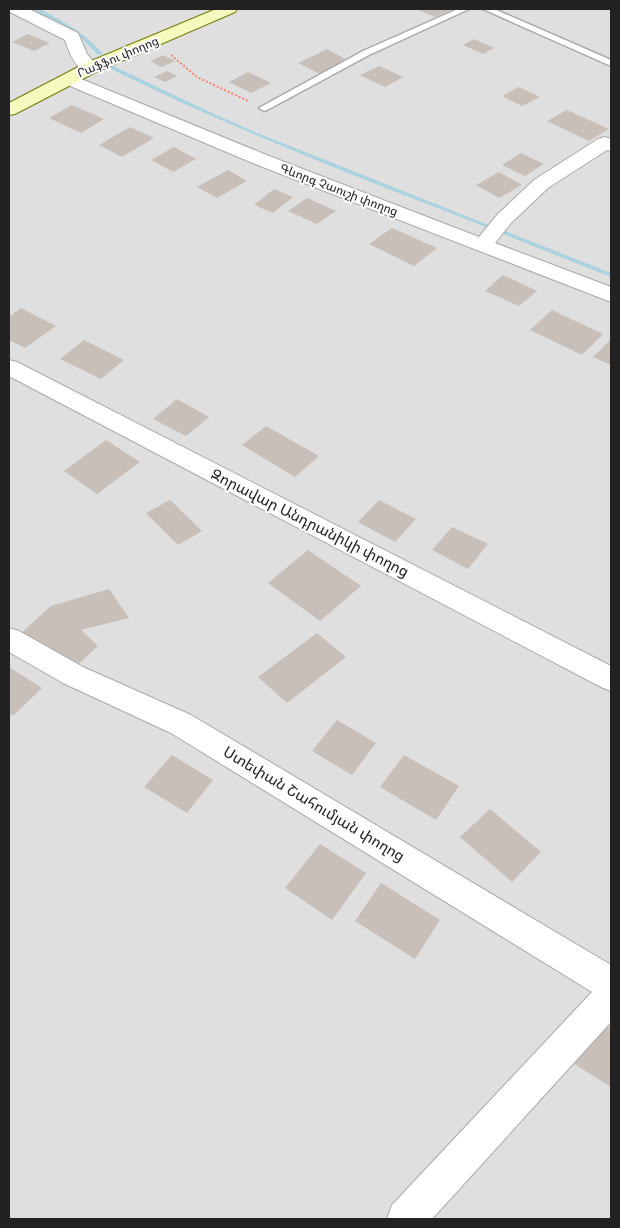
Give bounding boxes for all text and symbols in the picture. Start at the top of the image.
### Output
street label: Րաֆֆու փողոց [75,34,162,82]
street label: Գևորգ Չաուշի փողոց [277,161,400,221]
street label: Զորավար Անդրանիկի փողոց [207,466,412,583]
street label: Ստեփան Շահումյան փողոց [219,743,407,867]

